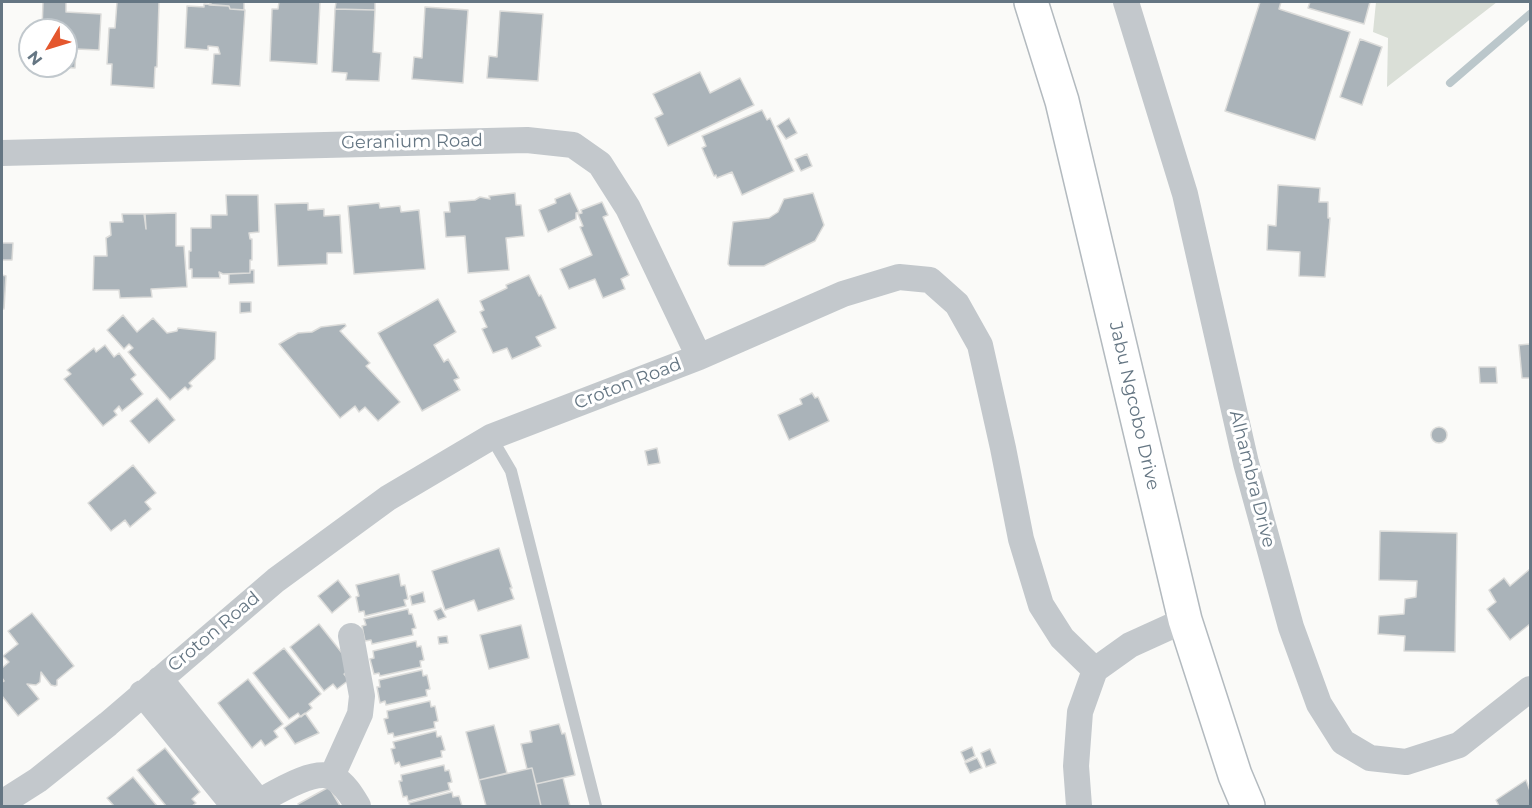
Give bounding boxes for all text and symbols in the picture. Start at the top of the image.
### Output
north arrow [18,18,78,78]
text: N [24,47,46,69]
street label: Geranium Road [341,130,483,154]
street label: Jabu Ngcobo Drive [1104,320,1164,492]
street label: Croton Road [571,354,685,414]
street label: Alhambra Drive [1224,408,1280,550]
street label: Croton Road [164,587,264,677]

